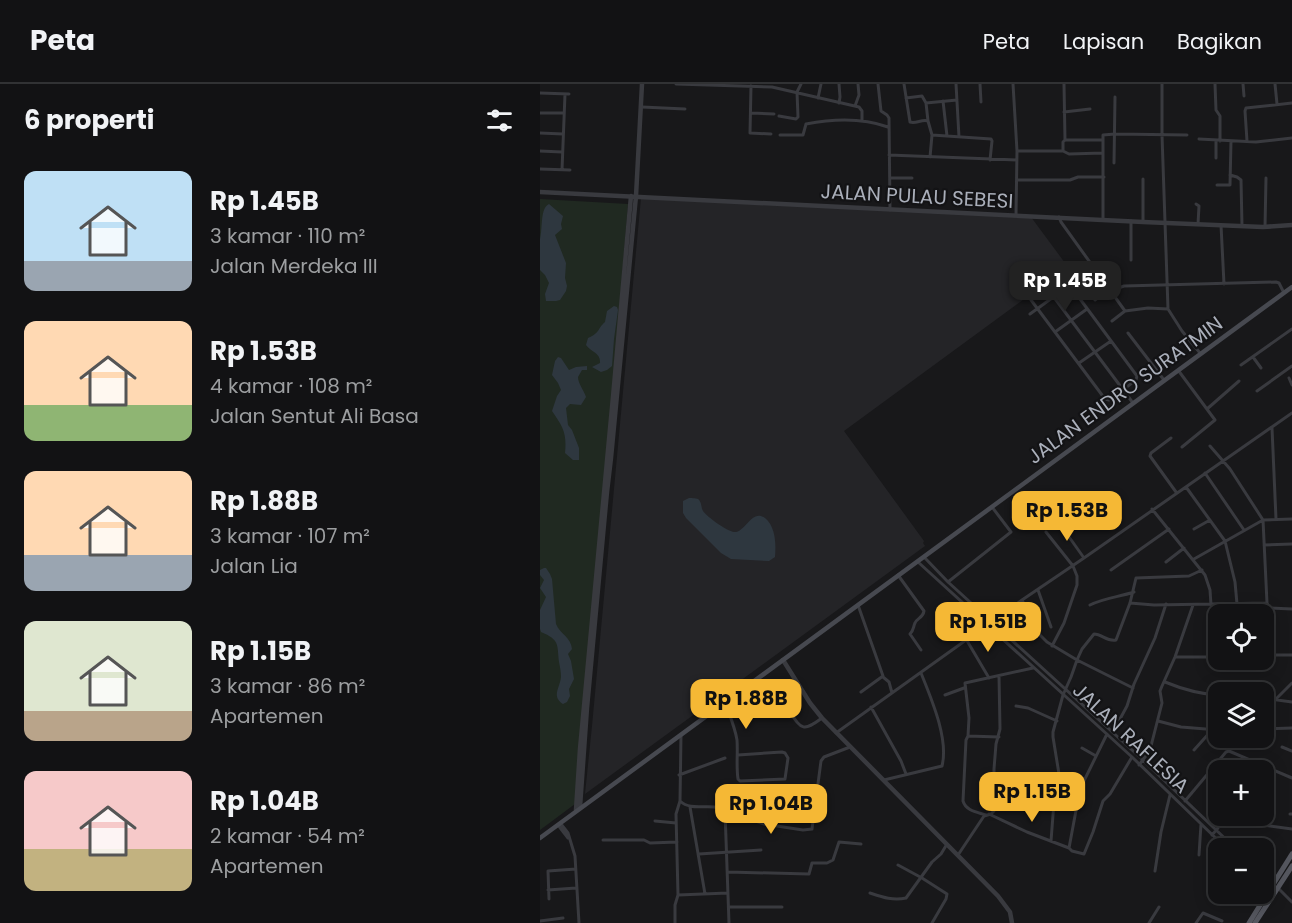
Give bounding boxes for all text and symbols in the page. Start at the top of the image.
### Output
text: Peta [30,21,95,60]
text: Peta [983,27,1030,56]
text: Lapisan [1063,27,1144,56]
text: Bagikan [1177,27,1262,56]
text: 6 properti [24,102,154,138]
icon: filters [483,104,516,137]
street label: JALAN PULAU SEBESI [820,177,1014,215]
text: Rp 1.45B [210,183,319,219]
icon: home [72,195,144,267]
text: 3 kamar · 110 m² [210,222,365,250]
text: Jalan Merdeka III [210,252,378,280]
pin: Rp 1.45B [1003,261,1127,312]
text: Rp 1.45B [1023,266,1107,294]
street label: JALAN ENDRO SURATMIN [1022,310,1228,470]
text: Rp 1.53B [210,333,317,369]
icon: home [72,345,144,417]
text: 4 kamar · 108 m² [210,372,372,400]
text: Jalan Sentut Ali Basa [210,402,419,430]
text: Rp 1.88B [210,483,318,519]
pin: Rp 1.53B [1005,491,1129,542]
icon: home [72,495,144,567]
text: Rp 1.53B [1026,496,1108,524]
text: 3 kamar · 107 m² [210,522,370,550]
text: Jalan Lia [210,552,298,580]
pin: Rp 1.51B [926,602,1050,653]
map controls [1208,604,1274,904]
button: locate [1208,604,1274,670]
text: Rp 1.51B [949,607,1027,635]
text: Rp 1.15B [210,633,311,669]
icon: home [72,645,144,717]
text: 3 kamar · 86 m² [210,672,365,700]
street label: JALAN RAFLESIA [1066,676,1196,800]
pin: Rp 1.88B [684,679,808,730]
button: layers [1208,682,1274,748]
text: Rp 1.88B [704,684,788,712]
text: Apartemen [210,702,323,730]
button: + [1208,760,1274,826]
pin: Rp 1.15B [970,772,1094,823]
text: Rp 1.15B [993,777,1071,805]
text: Rp 1.04B [210,783,319,819]
pin: Rp 1.04B [709,784,833,835]
text: Rp 1.04B [729,789,813,817]
icon: home [72,795,144,867]
text: 2 kamar · 54 m² [210,822,365,850]
button: − [1208,838,1274,904]
text: Apartemen [210,852,323,880]

